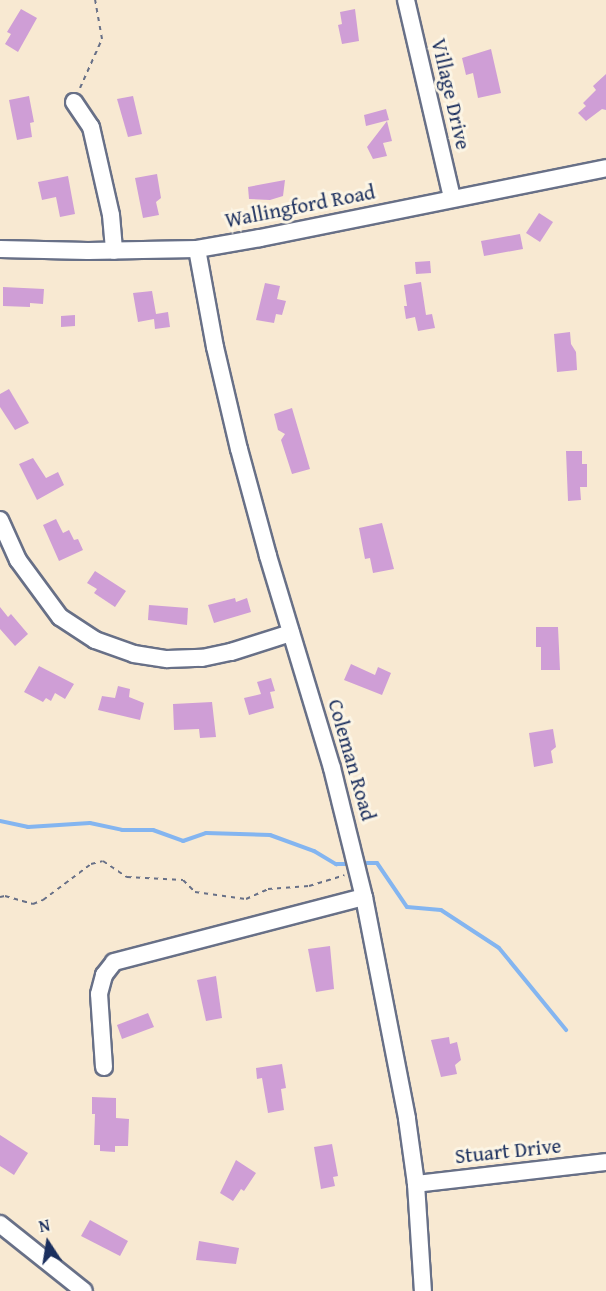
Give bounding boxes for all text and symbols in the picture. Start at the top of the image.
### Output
street label: Village Drive [426,36,476,152]
street label: Wallingford Road [223,179,377,233]
street label: Coleman Road [323,696,381,824]
street label: Stuart Drive [454,1133,562,1169]
north arrow [18,1213,78,1273]
text: N [37,1213,52,1238]

